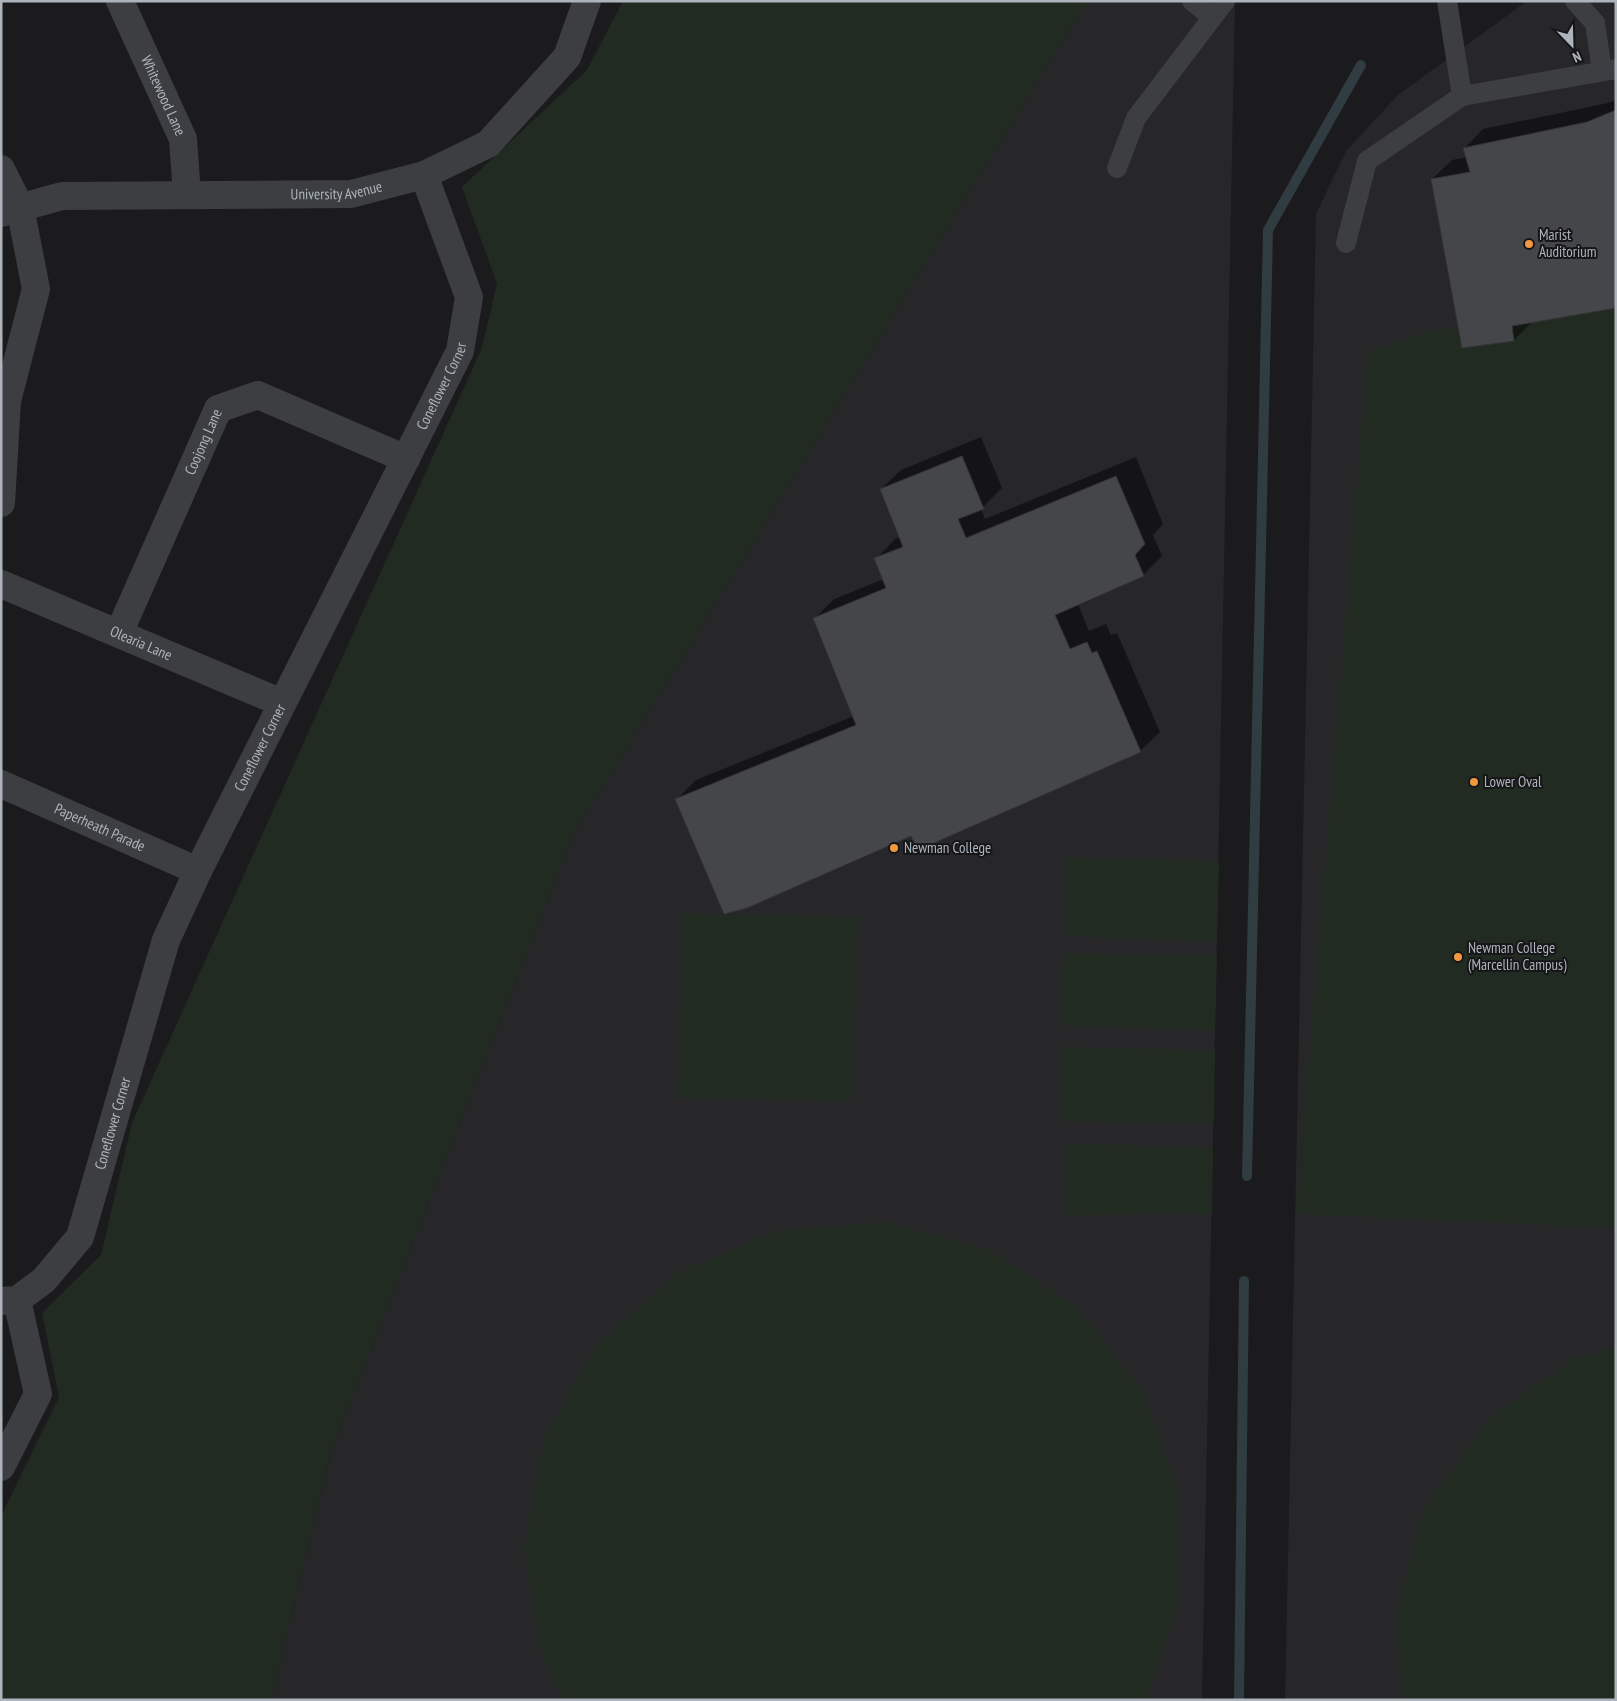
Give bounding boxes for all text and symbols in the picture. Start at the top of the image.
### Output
north arrow [1547,20,1597,70]
text: N [1570,47,1584,67]
street label: Whitewood Lane [137,52,190,139]
street label: University Avenue [290,176,384,203]
place label: Marist Auditorium [1539,225,1596,261]
marker: Marist Auditorium [1523,238,1535,250]
street label: Coneflower Corner [412,340,470,433]
street label: Coojong Lane [180,406,226,478]
street label: Olearia Lane [107,621,175,664]
street label: Coneflower Corner [230,700,290,794]
place label: Lower Oval [1484,772,1542,791]
marker: Lower Oval [1468,776,1480,788]
street label: Paperheath Parade [52,799,148,856]
place label: Newman College [904,838,991,857]
marker: Newman College [888,842,900,854]
place label: Newman College (Marcellin Campus) [1468,938,1567,974]
marker: Newman College (Marcellin Campus) [1452,951,1464,963]
street label: Coneflower Corner [90,1074,135,1172]

